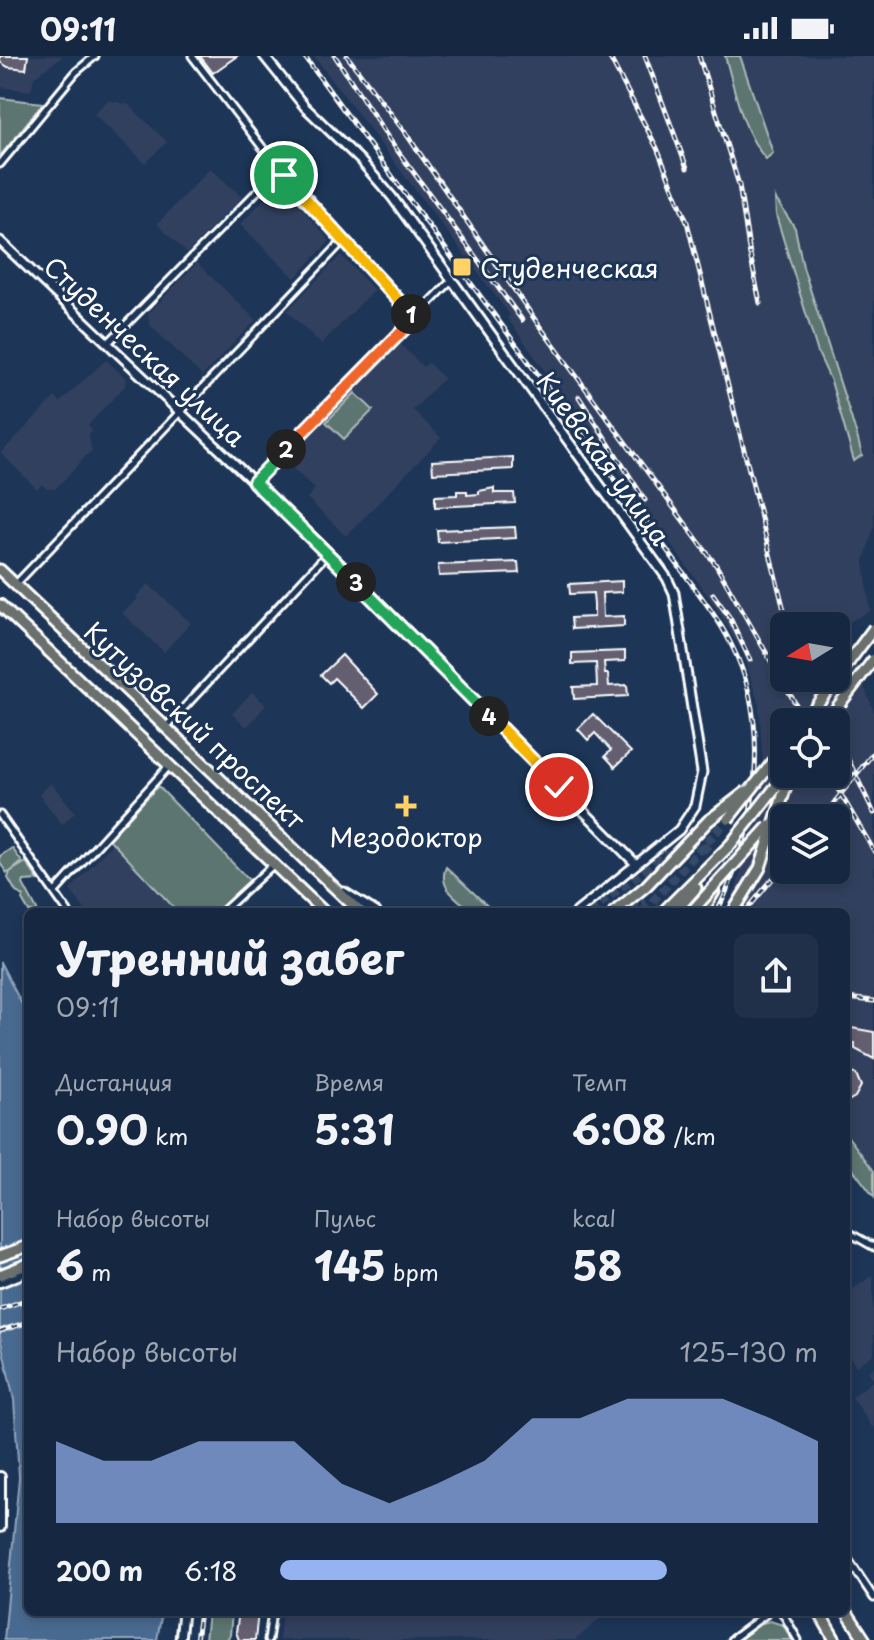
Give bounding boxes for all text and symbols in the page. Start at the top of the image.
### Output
text: 09:11 [40,6,116,51]
pin [250,141,318,209]
icon: arrive [262,153,306,197]
street label: Студенческая улица [35,247,255,456]
place label: Студенческая [480,248,659,287]
marker: Студенческая [451,256,473,278]
pin: 1 [391,294,431,334]
text: 1 [406,297,416,330]
street label: Киевская улица [528,363,681,553]
pin: 2 [266,429,306,469]
text: 2 [278,432,294,465]
pin: 3 [336,562,376,602]
text: 3 [349,565,363,598]
street label: Кутузовский проспект [76,612,314,838]
north arrow [770,612,850,692]
map controls [770,612,850,884]
pin: 4 [469,696,509,736]
text: 4 [482,699,496,732]
button: locate [770,708,850,788]
pin [525,753,593,821]
icon: check [537,765,581,809]
marker: Мезодоктор [395,795,417,817]
button: layers [770,804,850,884]
place label: Мезодоктор [329,817,483,856]
text: Утренний забег [56,924,404,990]
button: share [734,934,818,1018]
text: 09:11 [56,987,119,1026]
text: Дистанция [56,1065,173,1098]
text: Время [314,1065,384,1098]
text: Темп [572,1065,628,1098]
text: 0.90 [56,1098,148,1159]
text: 5:31 [314,1098,395,1159]
text: 6:08 [572,1098,667,1159]
text: km [148,1119,188,1152]
text: /km [667,1119,716,1152]
text: Набор высоты [56,1201,210,1234]
text: Пульс [314,1201,376,1234]
text: kcal [572,1201,616,1234]
text: 6 [56,1234,84,1295]
text: 145 [314,1234,386,1295]
text: 58 [572,1234,623,1295]
text: m [84,1255,111,1288]
text: bpm [386,1255,439,1288]
text: Набор высоты [56,1332,238,1371]
text: 125–130 m [679,1332,818,1371]
text: 200 m [56,1551,143,1590]
text: 6:18 [184,1551,238,1590]

